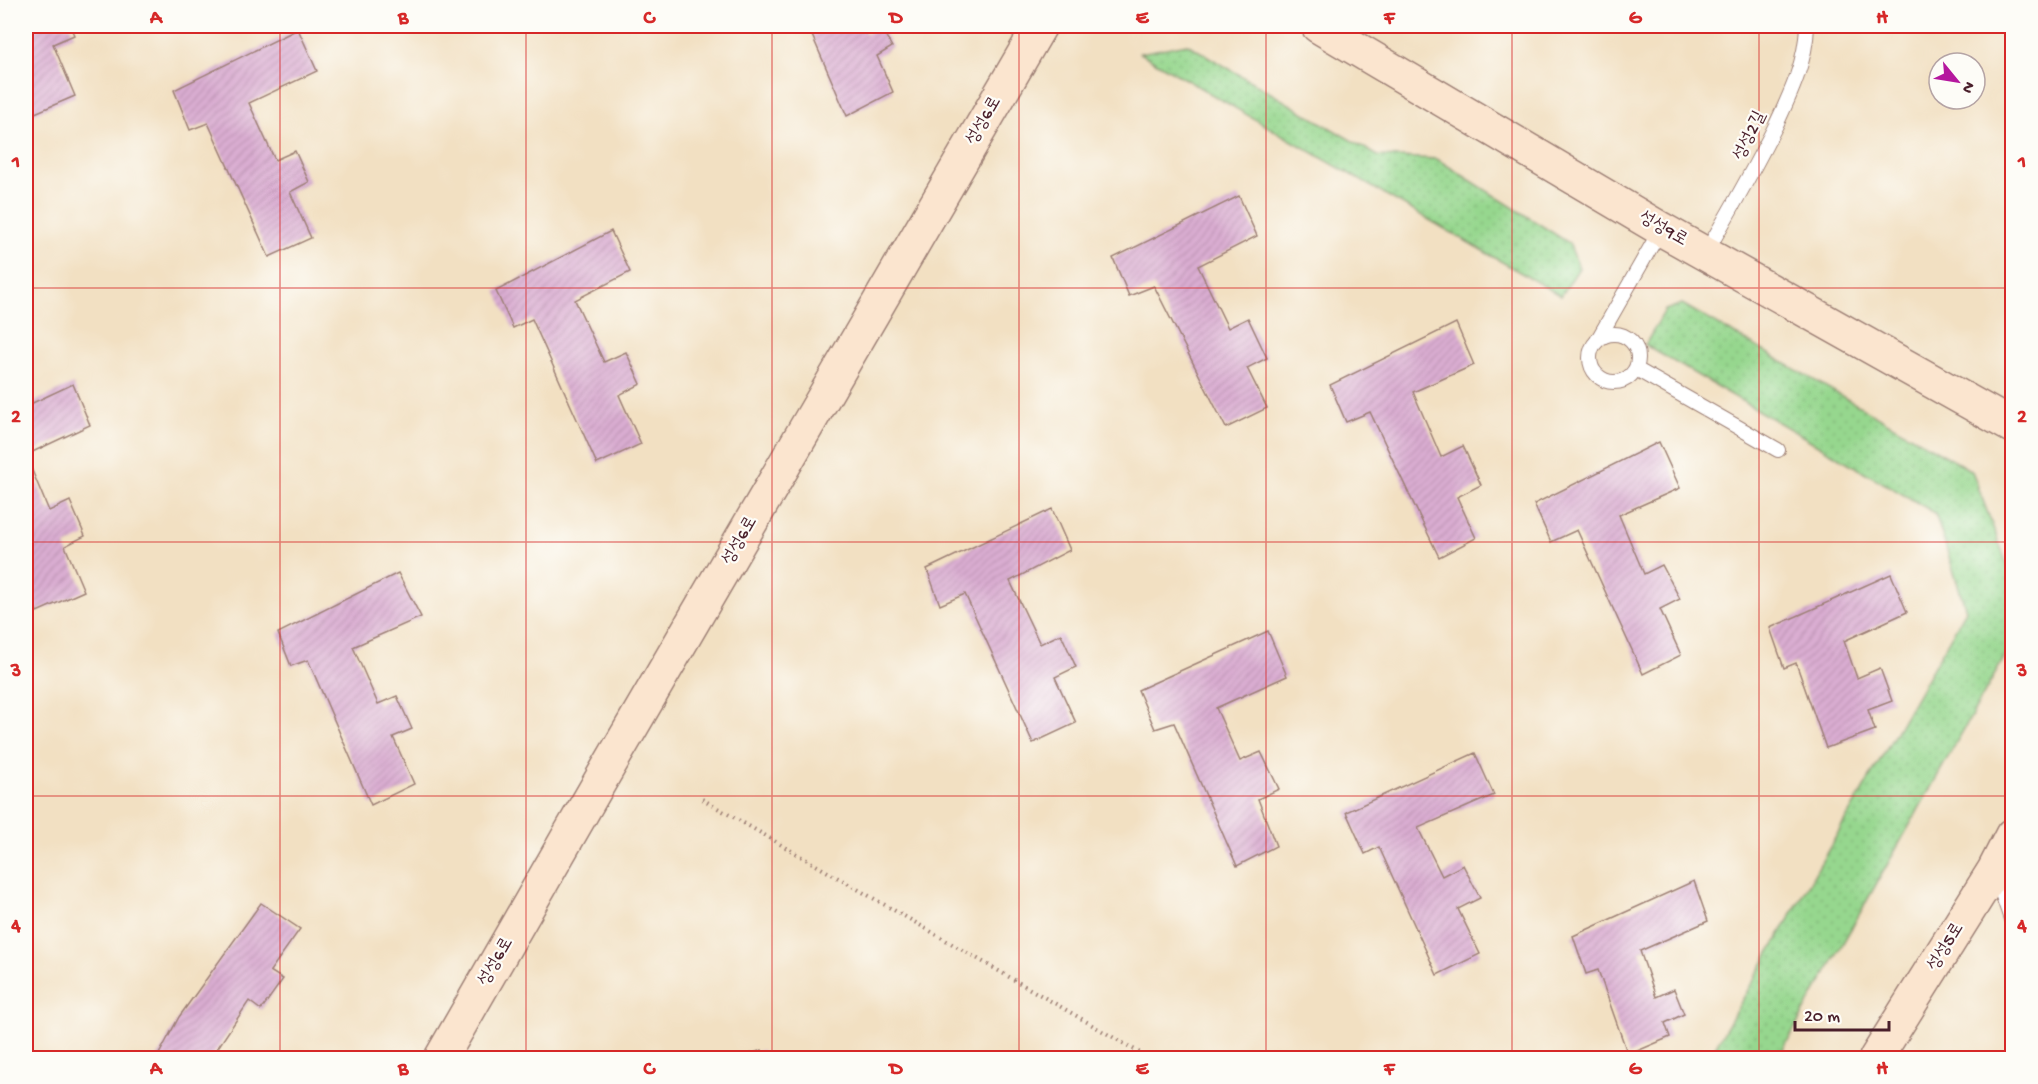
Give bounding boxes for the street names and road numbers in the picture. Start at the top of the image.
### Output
street label: 성성6로 [962,93,1006,149]
street label: 성성2길 [1729,107,1771,164]
street label: 성성9로 [1635,207,1691,251]
street label: 성성6로 [718,513,762,569]
street label: 성성5로 [1923,919,1969,975]
street label: 성성6로 [474,934,518,990]

